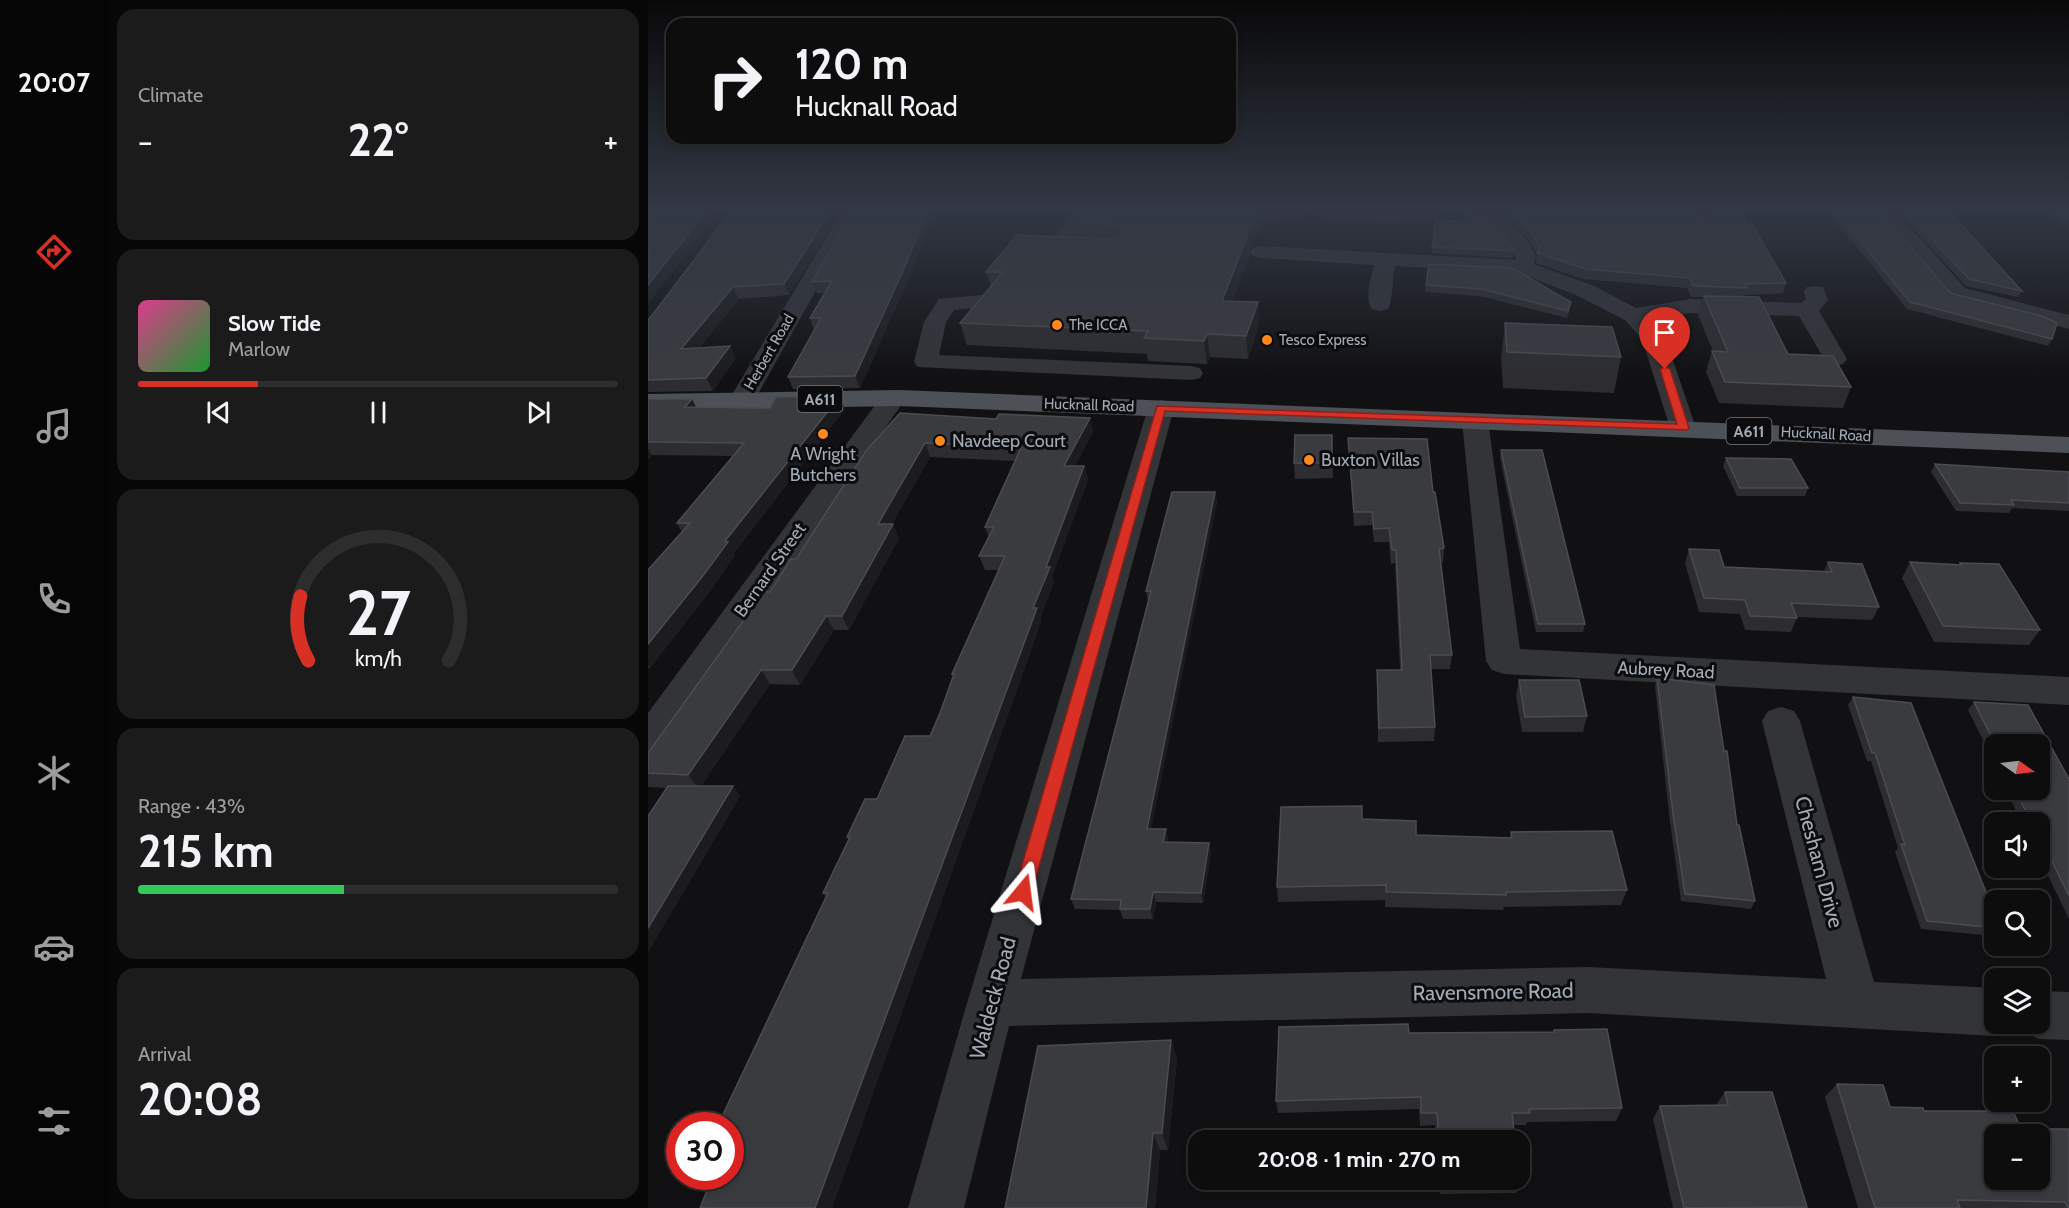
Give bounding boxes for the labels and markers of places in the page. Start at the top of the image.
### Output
pin [1639,307,1690,369]
place label: The ICCA [1069,316,1128,334]
marker: The ICCA [1050,318,1064,332]
place label: Tesco Express [1279,331,1366,349]
marker: Tesco Express [1260,333,1274,347]
marker: A Wright Butchers [816,427,830,441]
place label: Navdeep Court [952,430,1066,452]
marker: Navdeep Court [933,434,947,448]
place label: A Wright Butchers [790,443,856,486]
place label: Buxton Villas [1321,449,1420,471]
marker: Buxton Villas [1302,453,1316,467]

